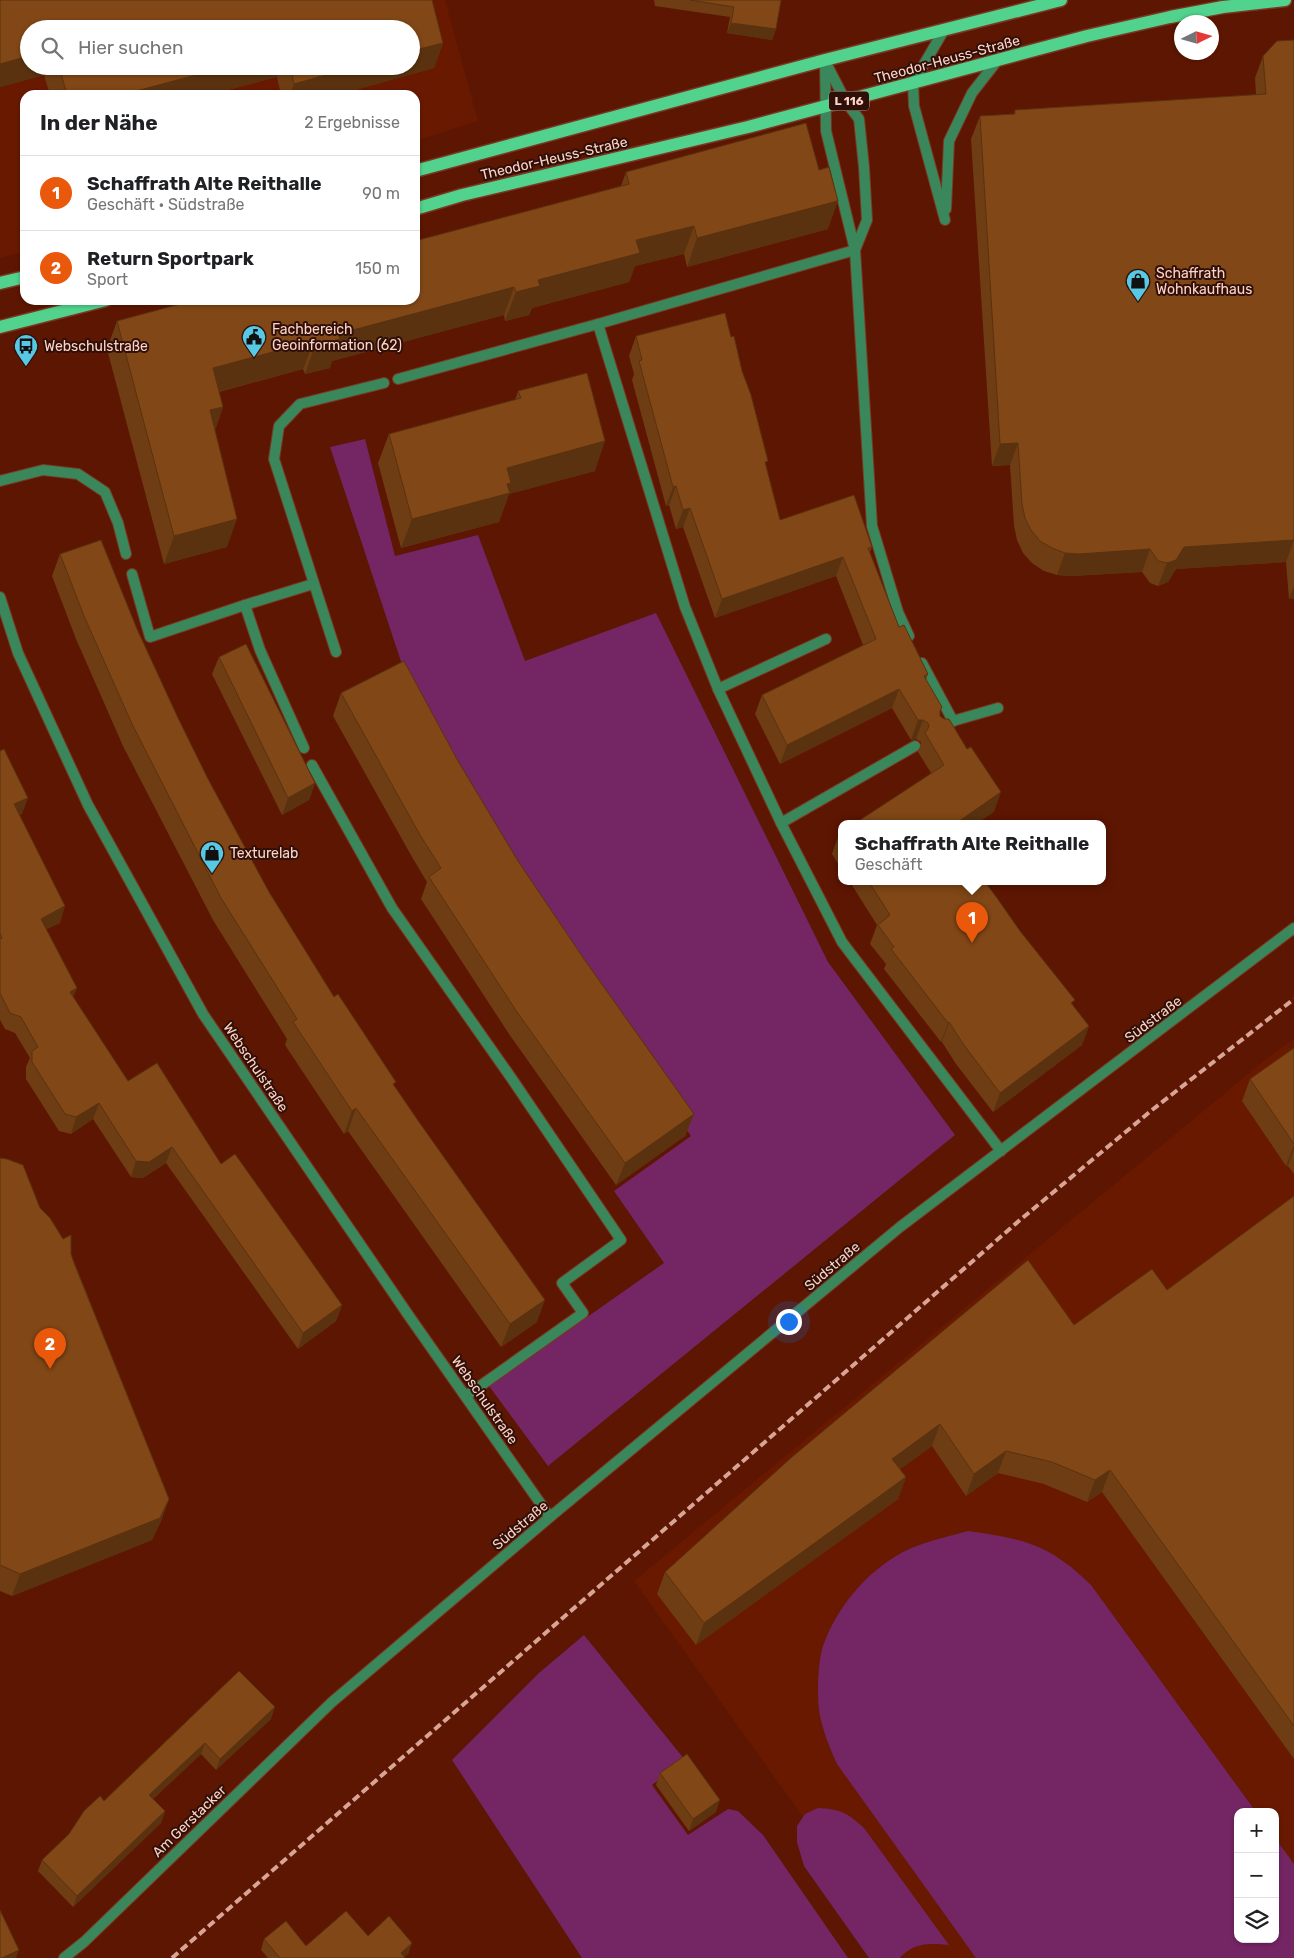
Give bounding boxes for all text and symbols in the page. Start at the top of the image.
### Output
north arrow [1174,15,1219,60]
search box [20,20,420,75]
street label: Theodor-Heuss-Straße [872,32,1022,87]
icon: search [38,34,66,62]
text: Hier suchen [78,36,184,59]
road number: L 116 [829,92,869,110]
text: In der Nähe [40,110,158,135]
text: 2 Ergebnisse [304,113,400,132]
street label: Theodor-Heuss-Straße [479,133,629,184]
text: Schaffrath Alte Reithalle [87,172,322,195]
text: 1 [52,184,60,203]
text: 90 m [362,184,400,203]
text: Geschäft · Südstraße [87,195,245,214]
text: Return Sportpark [87,247,254,270]
text: 2 [51,259,61,278]
text: 150 m [355,259,400,278]
place label: Schaffrath Wohnkaufhaus [1156,265,1252,298]
shop icon: Schaffrath Wohnkaufhaus [1125,268,1151,302]
text: Sport [87,270,128,289]
place label: Fachbereich Geoinformation (62) [272,321,402,354]
public building icon: Fachbereich Geoinformation (62) [241,324,267,358]
bus stop icon: Webschulstraße [13,333,39,367]
place label: Webschulstraße [44,338,148,355]
popup [838,820,1106,885]
text: Schaffrath Alte Reithalle [855,832,1089,855]
shop icon: Texturelab [199,840,225,874]
place label: Texturelab [230,845,298,862]
text: Geschäft [855,855,922,874]
pin: 1 [956,902,988,943]
street label: Südstraße [1121,992,1185,1046]
street label: Webschulstraße [219,1019,292,1115]
street label: Südstraße [801,1238,864,1294]
your location [776,1309,802,1335]
pin: 2 [34,1328,66,1369]
street label: Webschulstraße [448,1353,521,1448]
street label: Südstraße [489,1497,552,1553]
street label: Am Gerstacker [149,1781,230,1861]
map controls [1234,1808,1279,1943]
button: + [1234,1808,1279,1853]
button: − [1234,1853,1279,1898]
button: layers [1234,1898,1279,1943]

